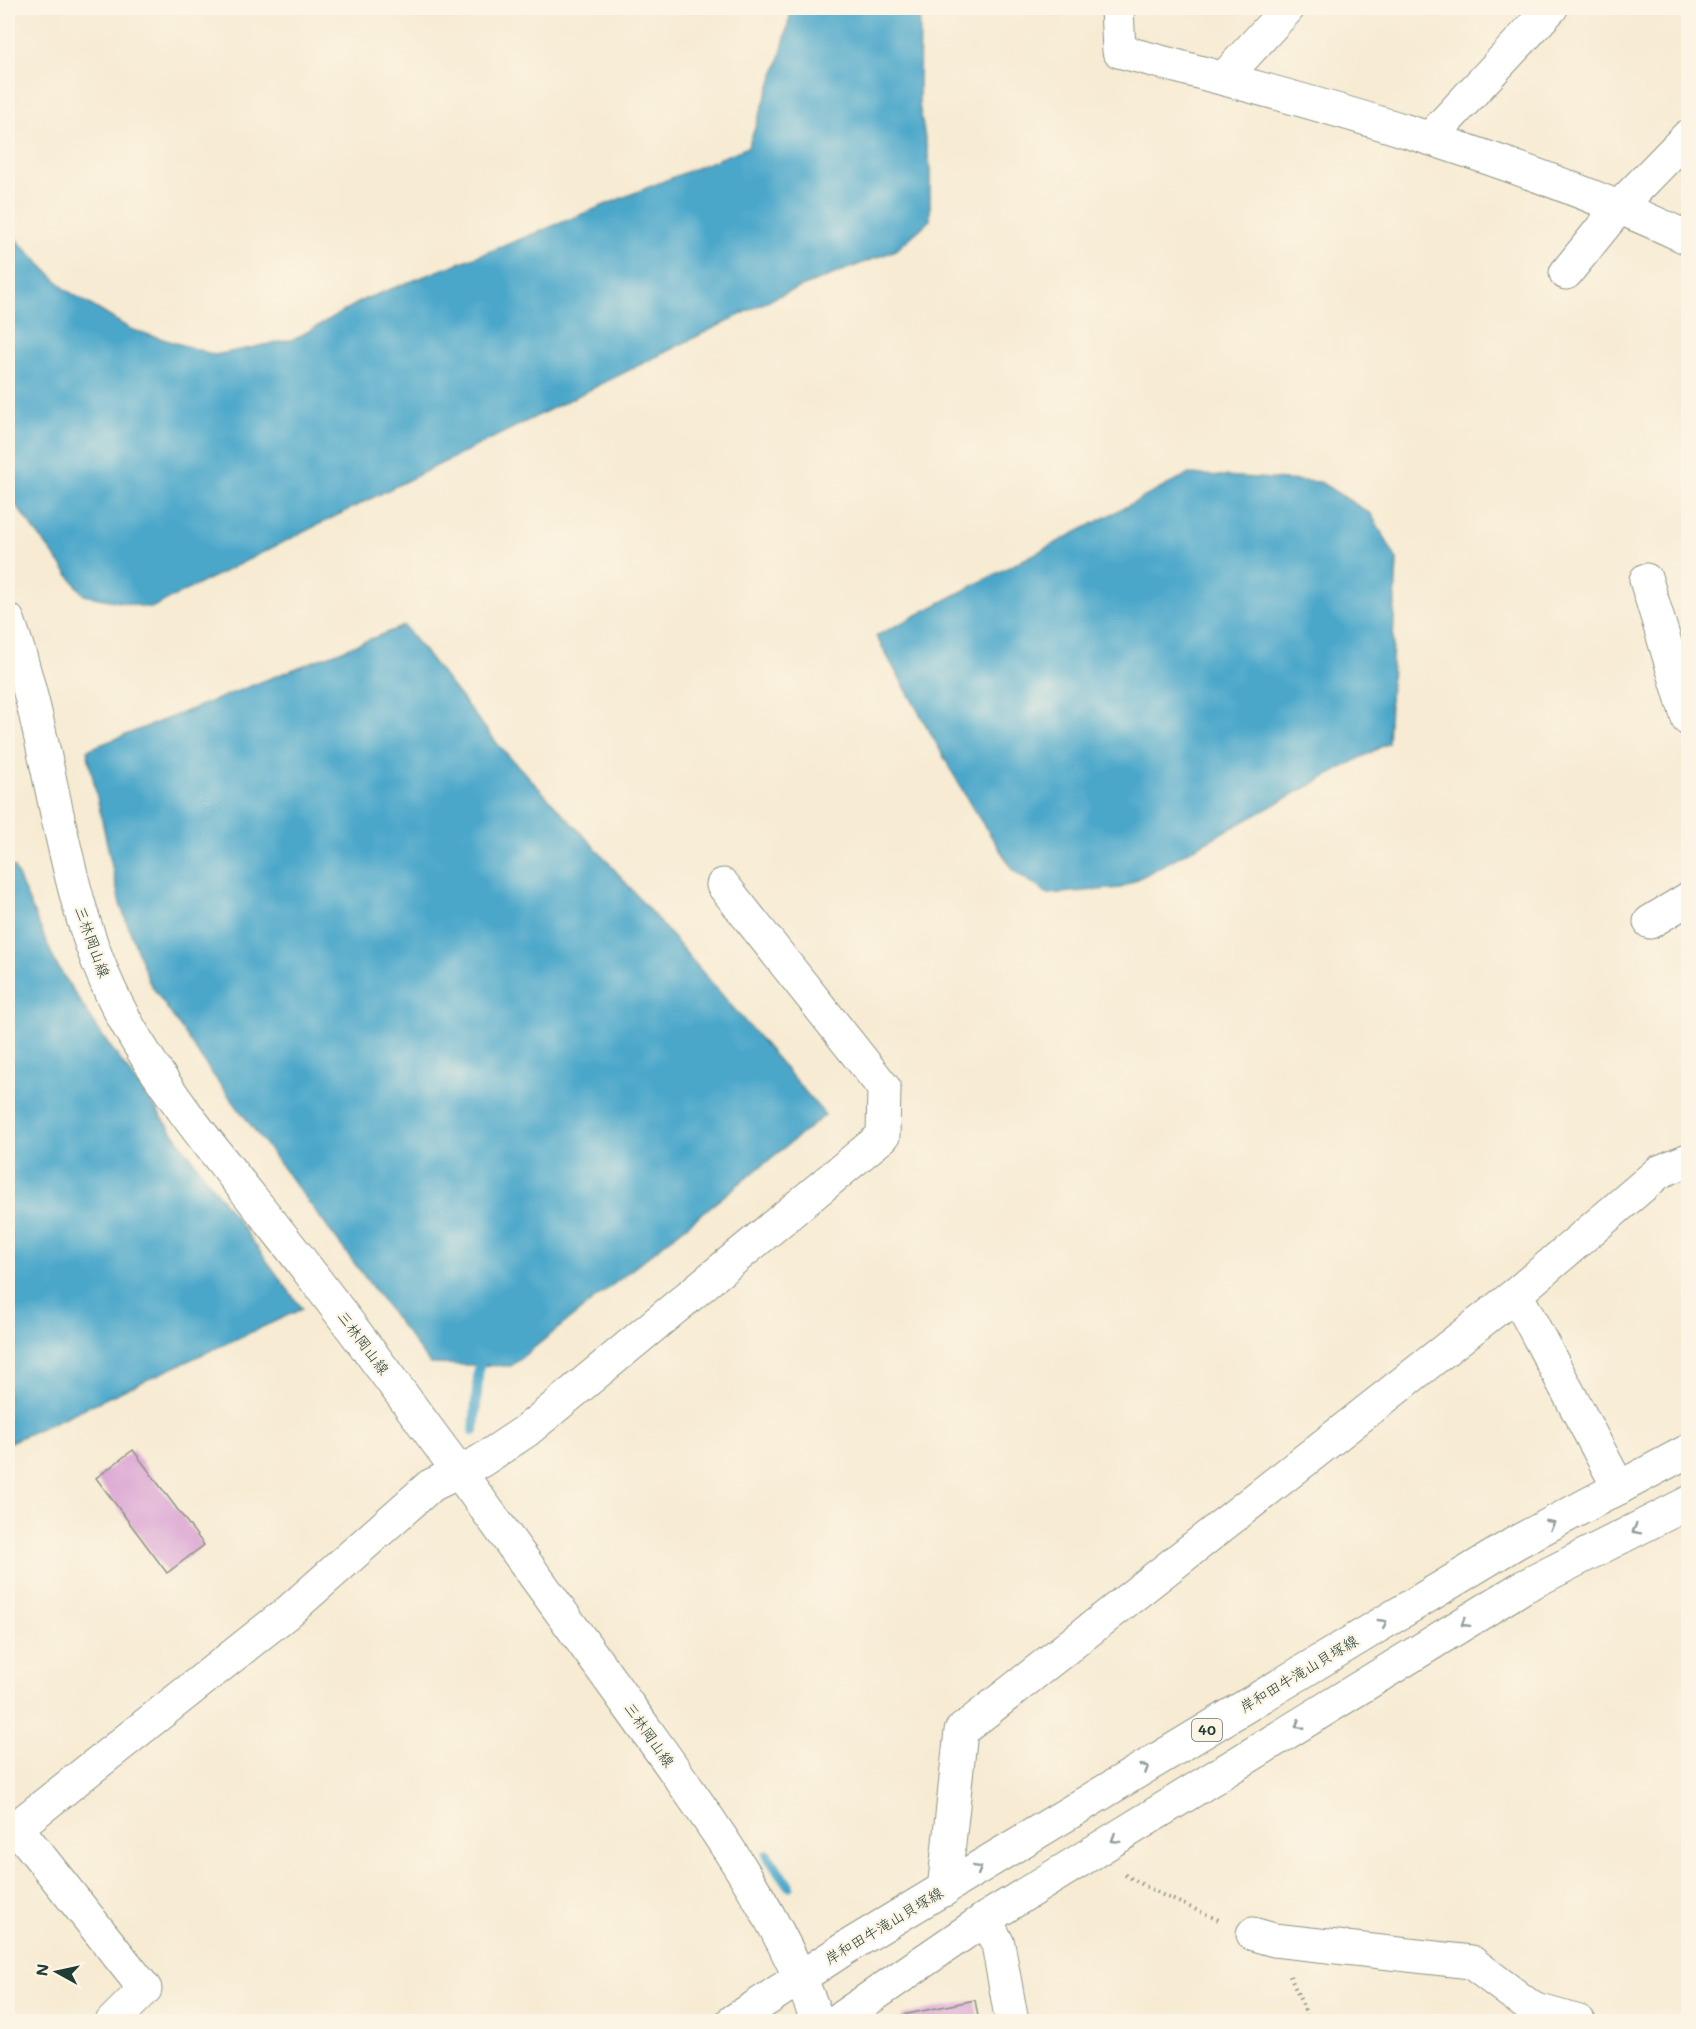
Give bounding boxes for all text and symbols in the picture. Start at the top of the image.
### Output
street label: 三林岡山線 [71,903,115,980]
street label: 三林岡山線 [333,1306,394,1378]
one-way arrow [1545,1520,1556,1531]
one-way arrow [1632,1523,1643,1534]
one-way arrow [1461,1616,1471,1628]
one-way arrow [1377,1618,1387,1630]
street label: 岸和田牛滝山貝塚線 [1235,1630,1362,1716]
street label: 三林岡山線 [620,1698,680,1771]
one-way arrow [1295,1718,1305,1730]
road number: 40 [1192,1719,1222,1741]
one-way arrow [1139,1763,1149,1775]
one-way arrow [1111,1831,1122,1842]
one-way arrow [972,1864,982,1876]
street label: 岸和田牛滝山貝塚線 [820,1882,947,1968]
north arrow [27,1942,87,2002]
text: N [30,1962,53,1977]

